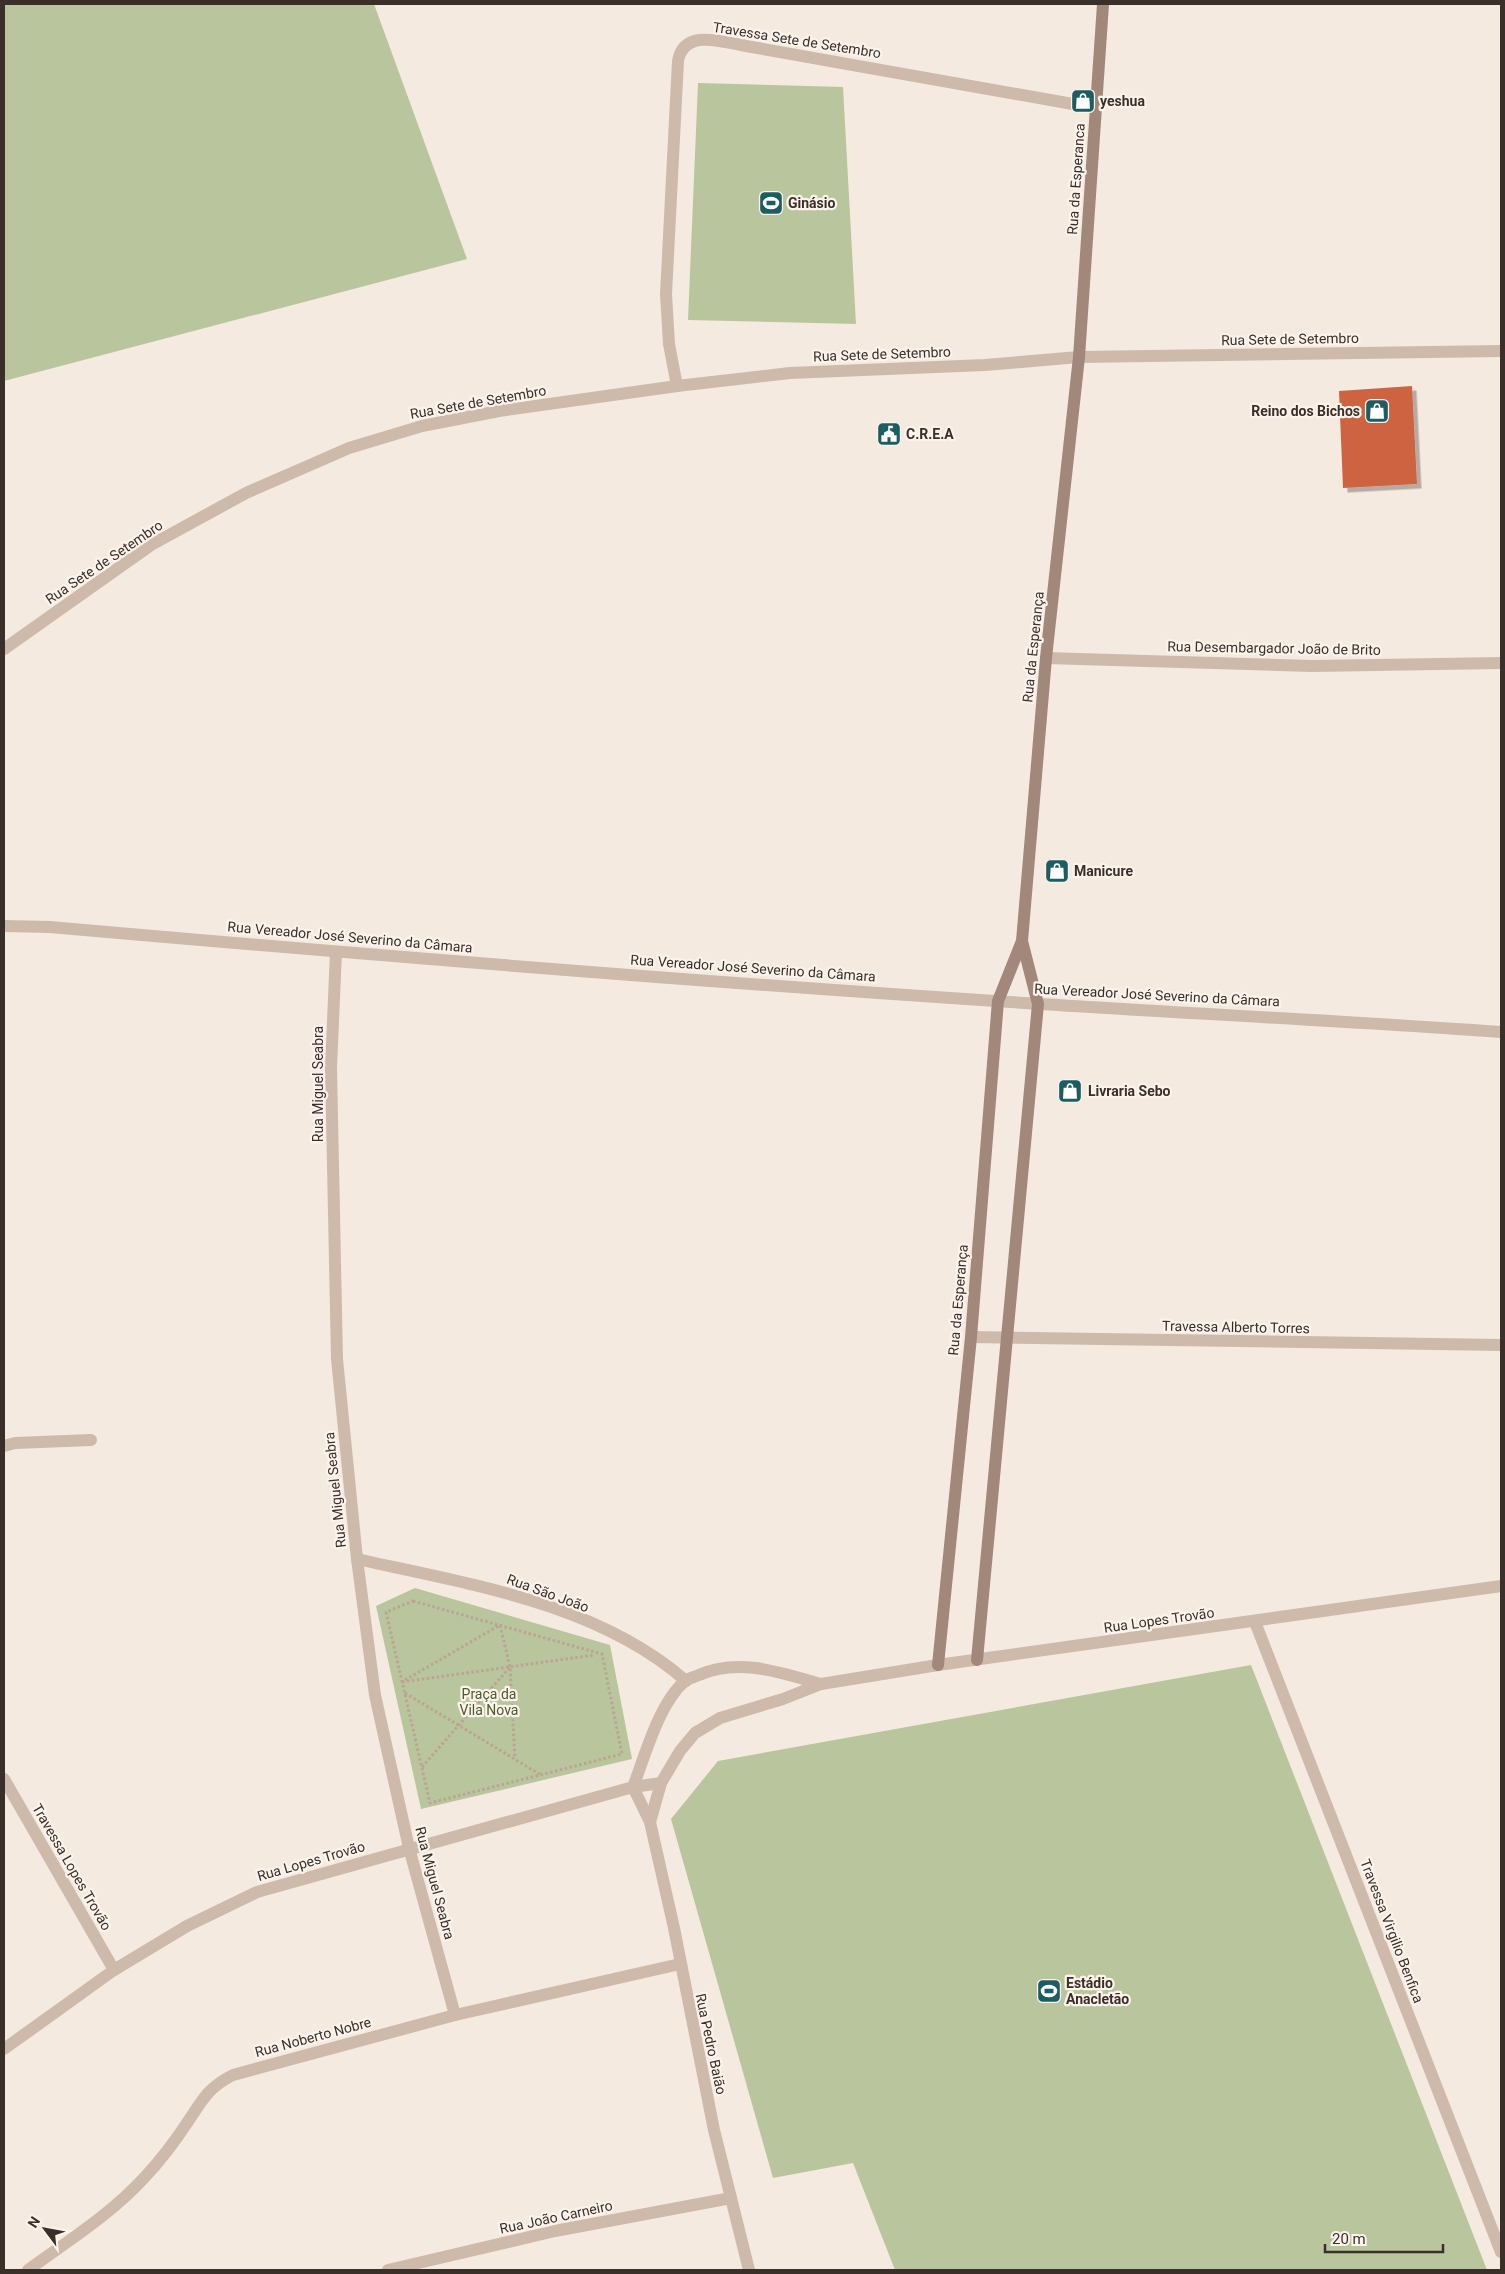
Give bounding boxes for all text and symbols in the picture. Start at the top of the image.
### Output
street label: Travessa Sete de Setembro [712,19,882,61]
shop icon: yeshua [1070,88,1096,114]
place label: yeshua [1100,93,1145,109]
street label: Rua da Esperanca [1064,123,1088,235]
sports icon: Ginásio [758,190,784,216]
place label: Ginásio [788,195,835,211]
street label: Rua Sete de Setembro [1221,330,1359,348]
street label: Rua Sete de Setembro [813,344,951,364]
street label: Rua Sete de Setembro [409,382,547,422]
shop icon: Reino dos Bichos [1364,398,1390,424]
place label: Reino dos Bichos [1251,403,1360,419]
public building icon: C.R.E.A [876,421,902,447]
place label: C.R.E.A [906,426,954,442]
street label: Rua Sete de Setembro [42,517,166,607]
street label: Rua da Esperança [1019,591,1047,703]
street label: Rua Desembargador João de Brito [1167,638,1381,658]
shop icon: Manicure [1044,858,1070,884]
place label: Manicure [1074,863,1133,879]
street label: Rua Vereador José Severino da Câmara [227,918,473,956]
street label: Rua Vereador José Severino da Câmara [630,951,876,985]
street label: Rua Vereador José Severino da Câmara [1034,981,1280,1009]
street label: Rua Miguel Seabra [310,1026,326,1142]
shop icon: Livraria Sebo [1057,1078,1083,1104]
place label: Livraria Sebo [1088,1083,1171,1099]
street label: Rua da Esperança [945,1244,971,1356]
street label: Travessa Alberto Torres [1162,1318,1310,1336]
street label: Rua Miguel Seabra [321,1431,349,1549]
street label: Rua São João [505,1571,591,1615]
street label: Rua Lopes Trovão [1103,1604,1215,1636]
park label: Praça da Vila Nova [460,1686,518,1718]
street label: Travessa Lopes Trovão [29,1801,115,1933]
street label: Rua Miguel Seabra [412,1825,458,1941]
street label: Rua Lopes Trovão [255,1838,367,1884]
street label: Travessa Virgilio Benfica [1357,1857,1427,2005]
place label: Estádio Anacletão [1066,1975,1129,2007]
sports icon: Estádio Anacletão [1036,1978,1062,2004]
street label: Rua Pedro Baião [692,1992,730,2096]
street label: Rua Noberto Nobre [253,2014,373,2060]
street label: Rua João Carneiro [498,2197,614,2237]
north arrow [20,2204,70,2254]
text: N [25,2214,43,2231]
scale bar [1325,2222,1442,2254]
text: 20 m [1332,2230,1366,2248]

